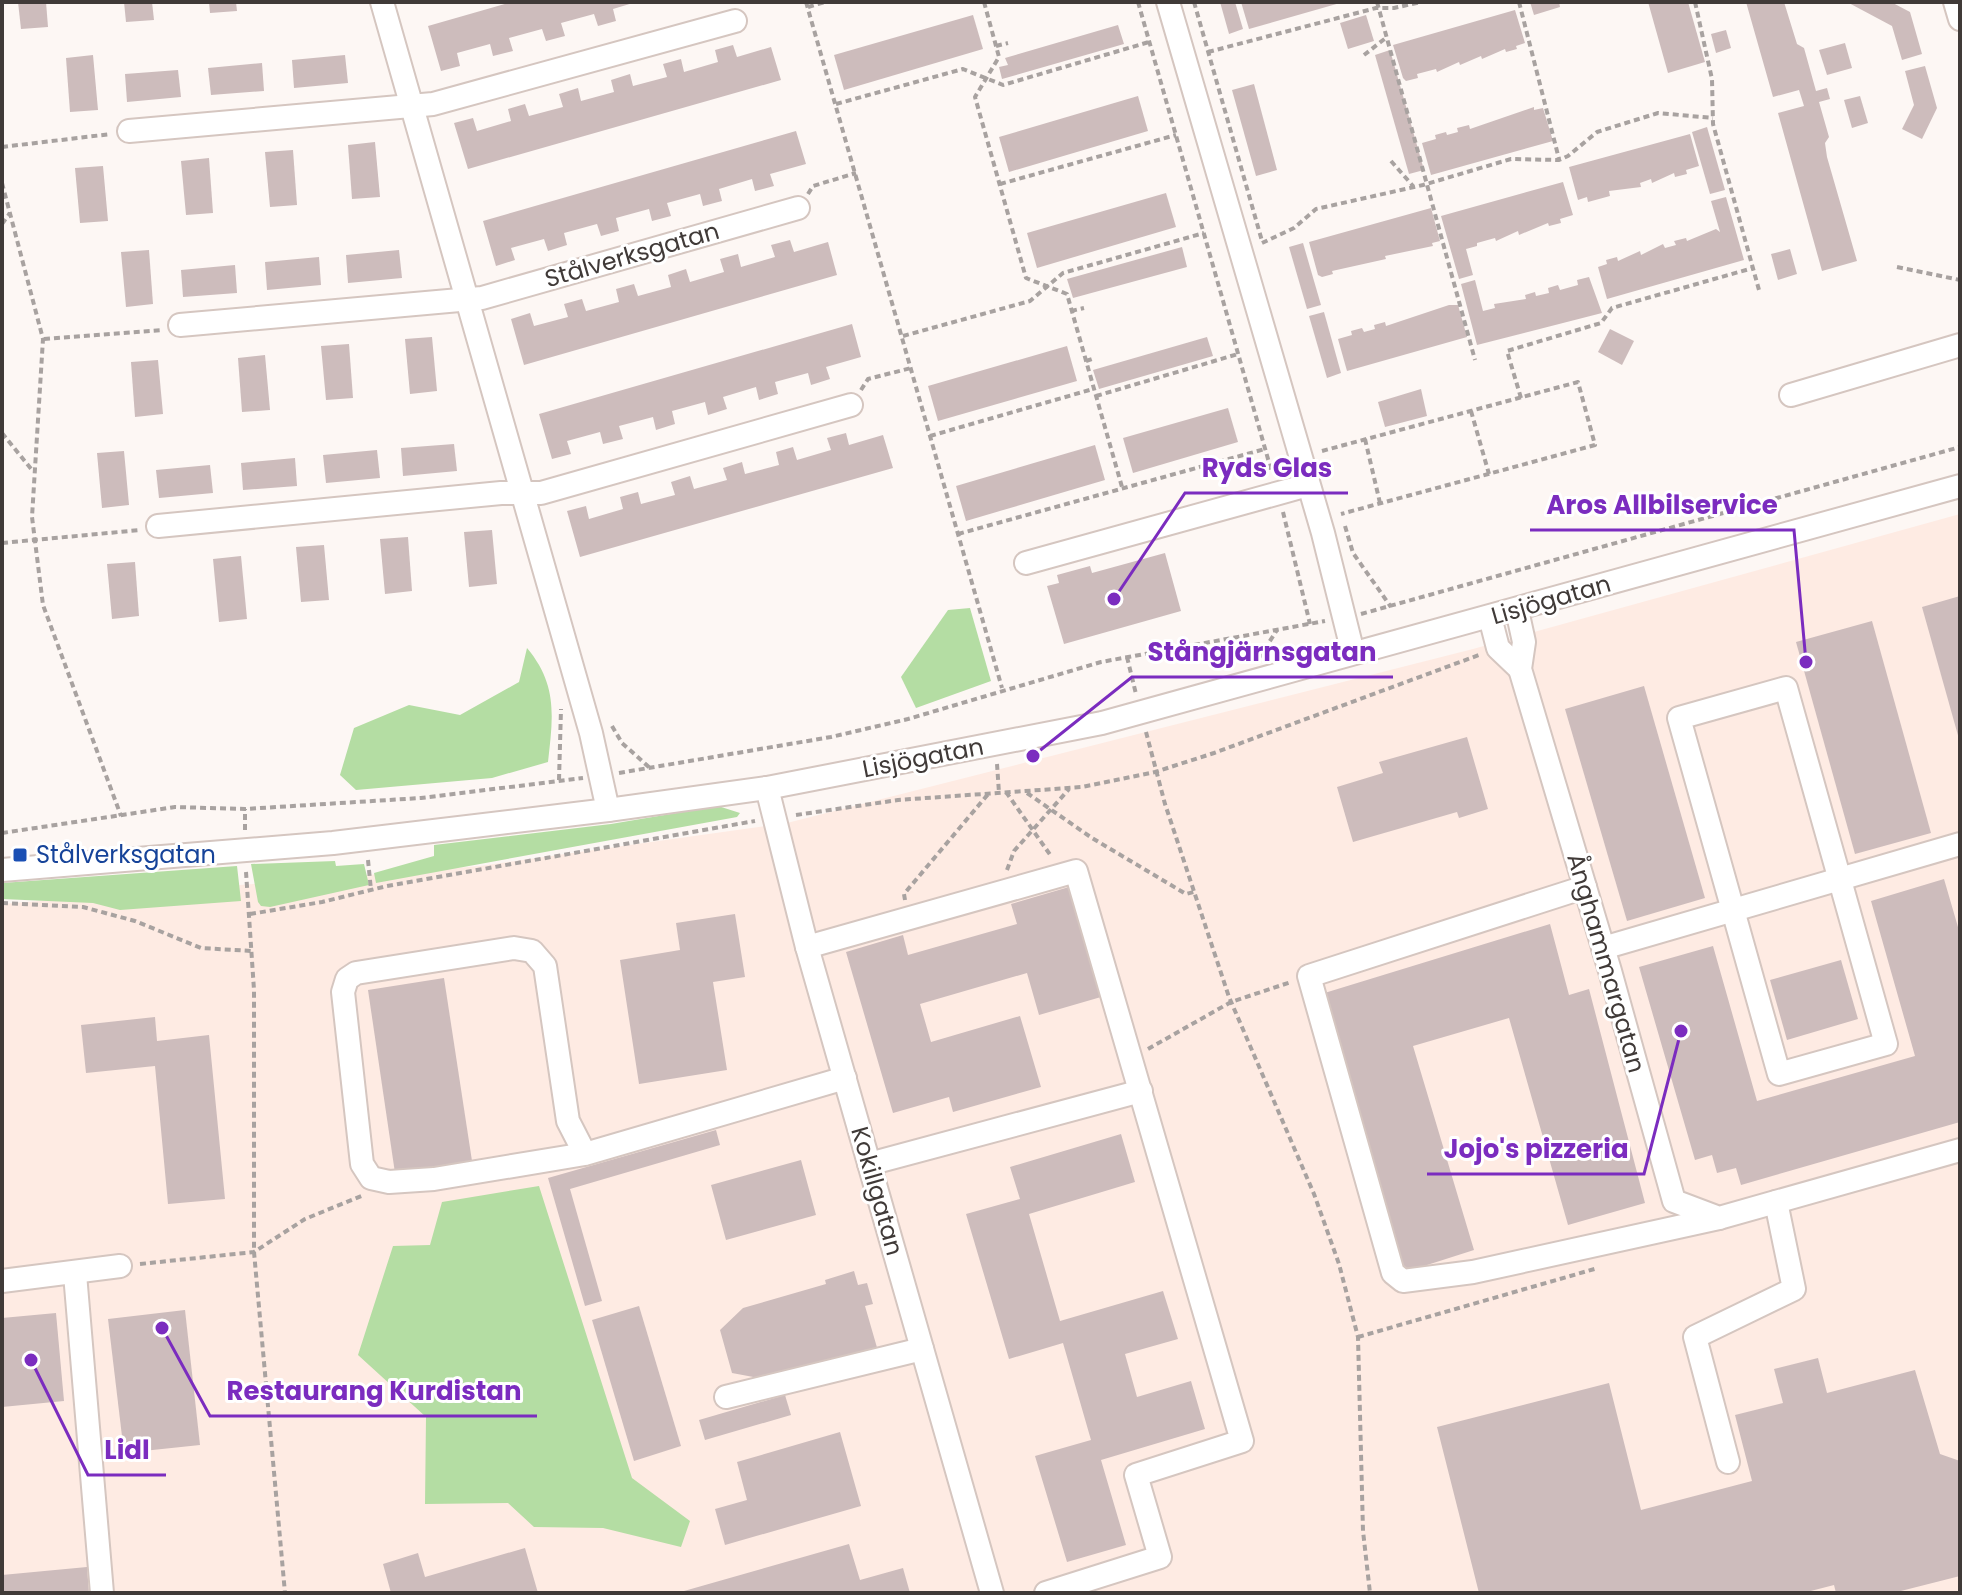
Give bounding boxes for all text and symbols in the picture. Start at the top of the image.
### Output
street label: Stålverksgatan [541,214,723,295]
callout: Ryds Glas [1185,443,1348,493]
text: Ryds Glas [1202,450,1332,486]
callout: Aros Allbilservice [1530,480,1794,530]
text: Aros Allbilservice [1546,487,1778,523]
street label: Lisjögatan [1487,567,1614,632]
callout: Stångjärnsgatan [1132,627,1393,677]
text: Stångjärnsgatan [1148,634,1376,670]
street label: Lisjögatan [859,730,986,785]
place label: Stålverksgatan [36,838,216,871]
marker: Stålverksgatan [11,846,29,864]
street label: Ånghammargatan [1559,849,1654,1076]
street label: Kokillgatan [843,1123,912,1259]
callout: Jojo's pizzeria [1427,1124,1644,1174]
text: Jojo's pizzeria [1443,1131,1629,1167]
callout: Restaurang Kurdistan [210,1366,537,1416]
text: Restaurang Kurdistan [226,1373,522,1409]
callout: Lidl [88,1425,166,1475]
text: Lidl [104,1432,150,1468]

